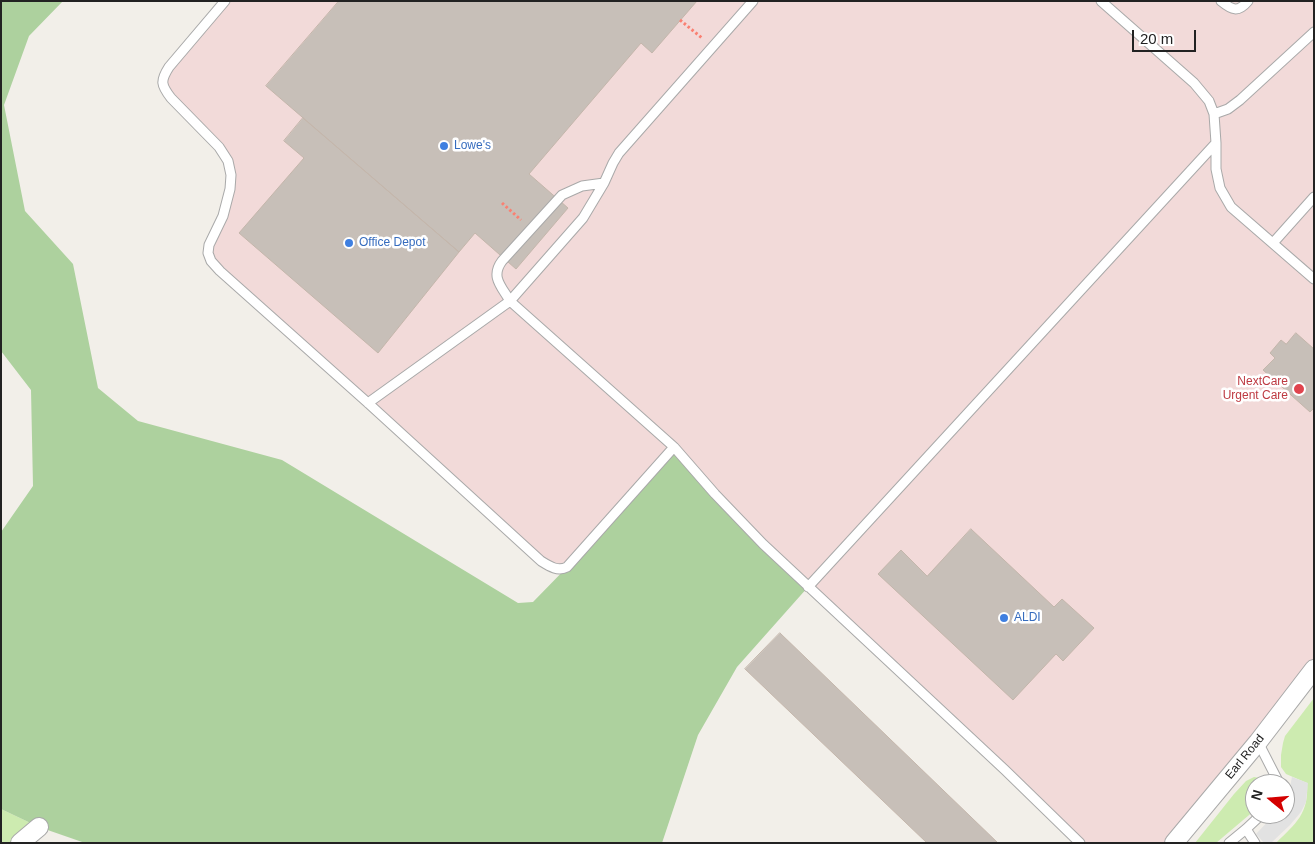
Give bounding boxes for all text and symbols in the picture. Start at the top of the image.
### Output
scale bar [1135,20,1199,52]
text: 20 m [1140,30,1173,47]
place label: Lowe's [454,139,491,153]
marker: Lowe's [438,140,450,152]
place label: Office Depot [359,236,425,250]
marker: Office Depot [343,237,355,249]
place label: NextCare Urgent Care [1223,375,1288,403]
marker: NextCare Urgent Care [1292,382,1306,396]
place label: ALDI [1014,611,1041,625]
marker: ALDI [998,612,1010,624]
street label: Earl Road [1223,732,1267,782]
north arrow [1245,774,1295,824]
text: N [1247,788,1266,802]

